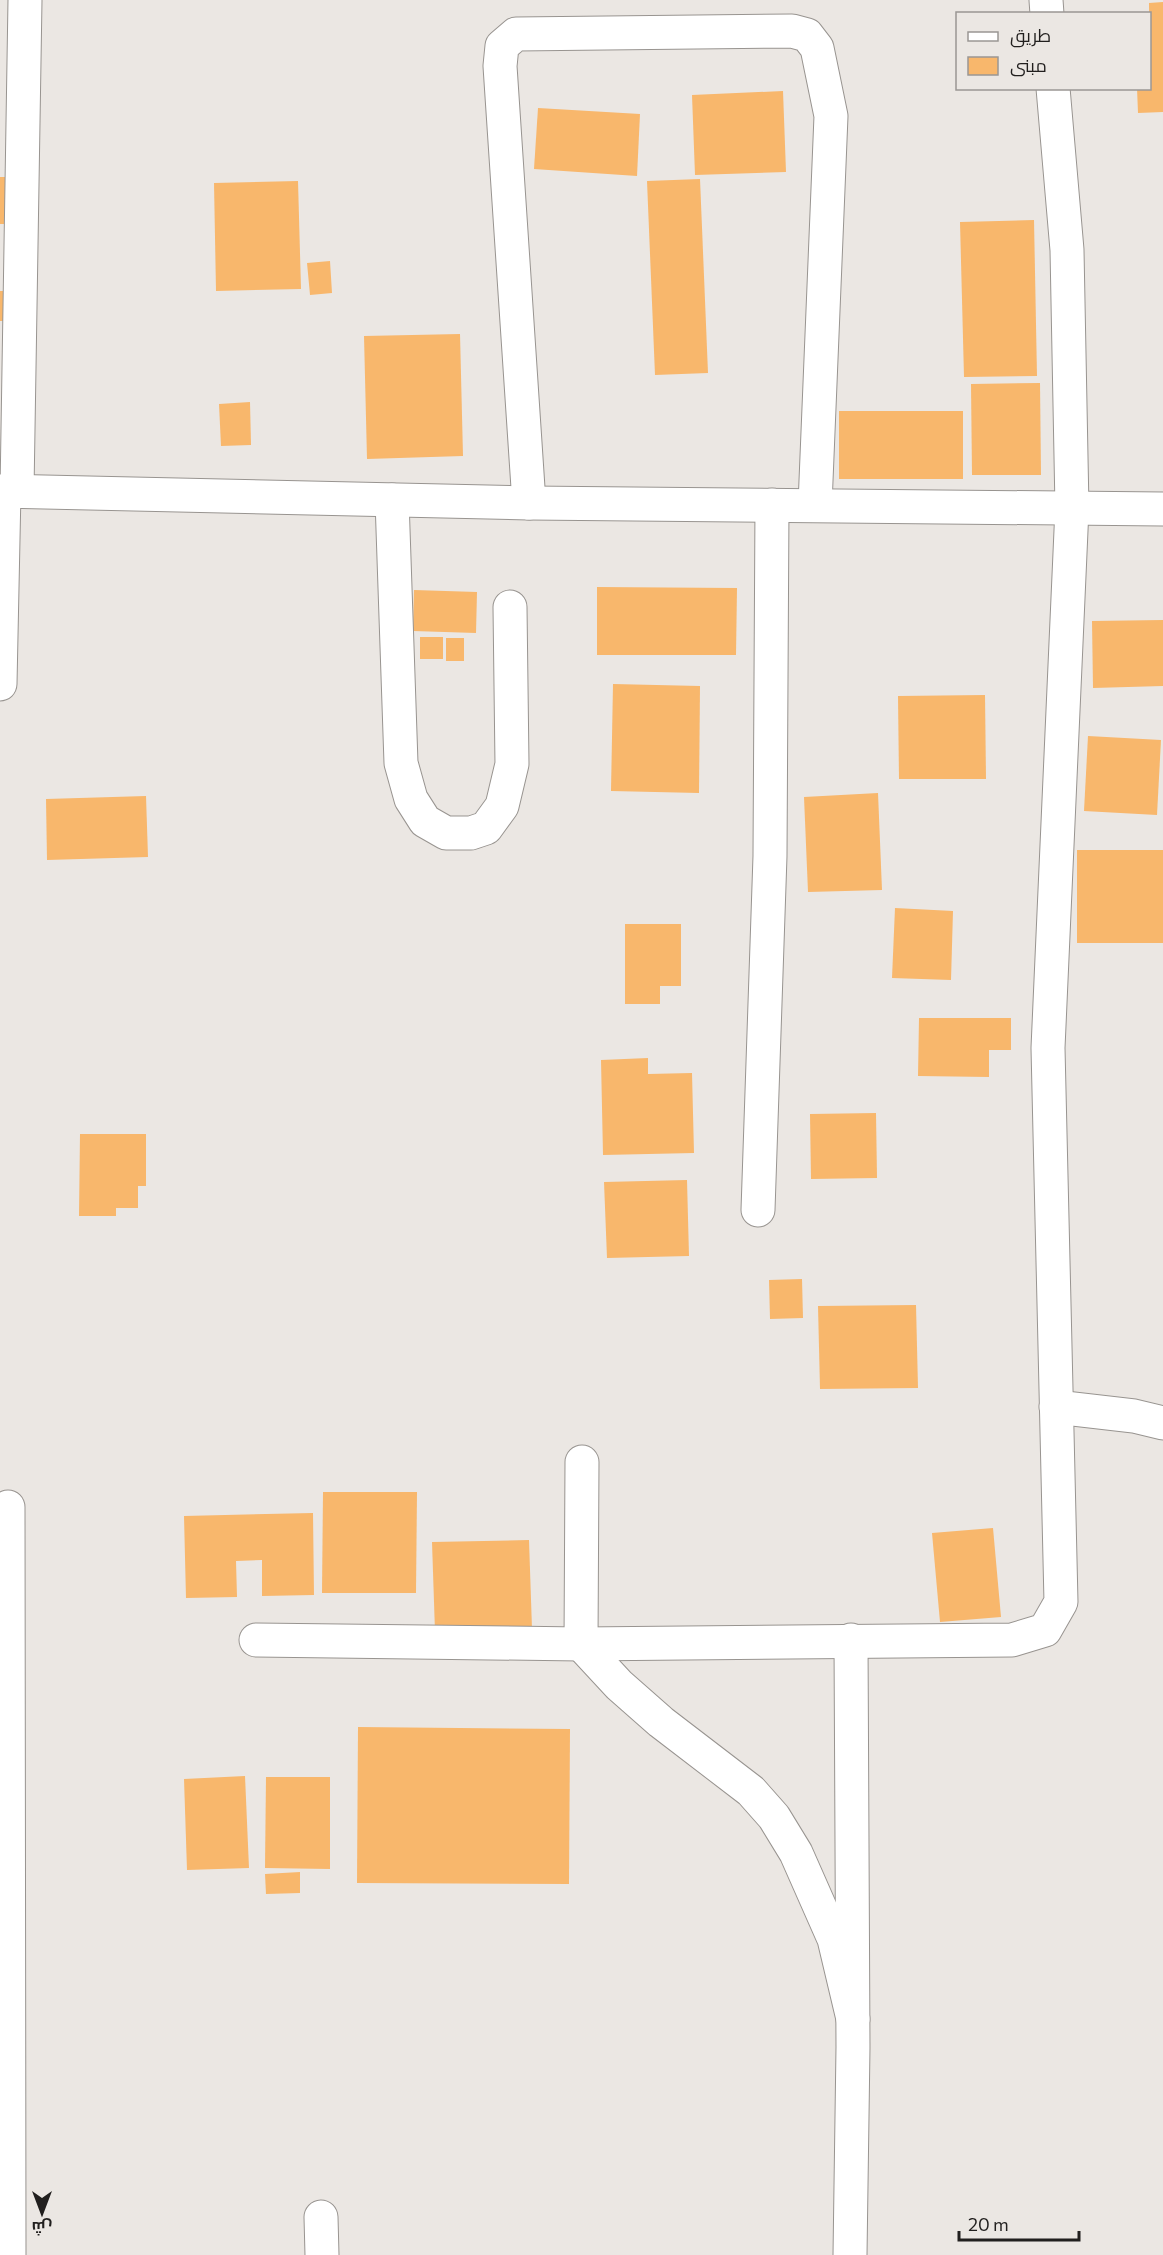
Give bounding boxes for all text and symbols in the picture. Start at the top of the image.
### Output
legend [956,12,1151,90]
text: طريق [1010,24,1051,48]
text: مبنى [1010,54,1047,77]
north arrow [12,2183,72,2243]
scale bar [959,2204,1079,2242]
text: 20 m [968,2213,1009,2235]
text: ش [32,2218,52,2238]

